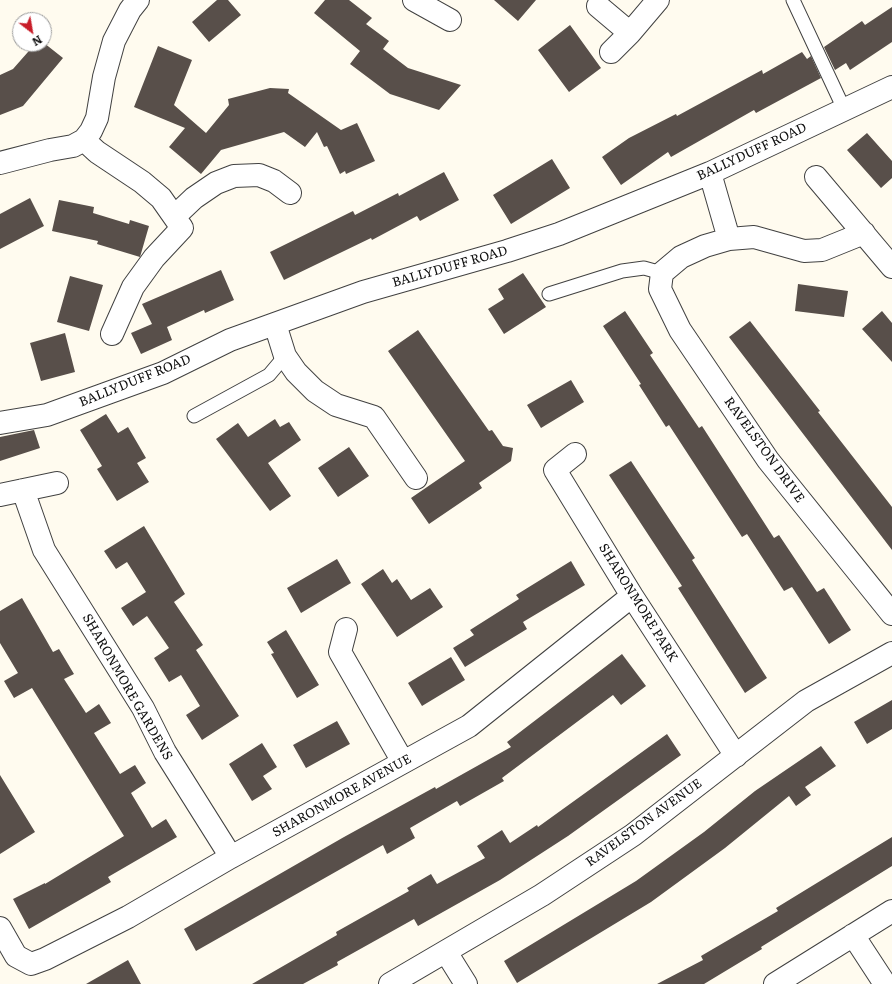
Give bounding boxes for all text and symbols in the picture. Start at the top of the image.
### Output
north arrow [12,12,52,52]
text: N [30,32,46,51]
street label: BALLYDUFF ROAD [695,120,809,184]
street label: BALLYDUFF ROAD [391,243,509,291]
street label: BALLYDUFF ROAD [77,351,193,411]
street label: RAVELSTON DRIVE [721,394,807,506]
street label: SHARONMORE PARK [595,541,681,665]
street label: SHARONMORE GARDENS [79,611,175,763]
street label: SHARONMORE AVENUE [270,751,414,841]
street label: RAVELSTON AVENUE [583,776,705,870]

